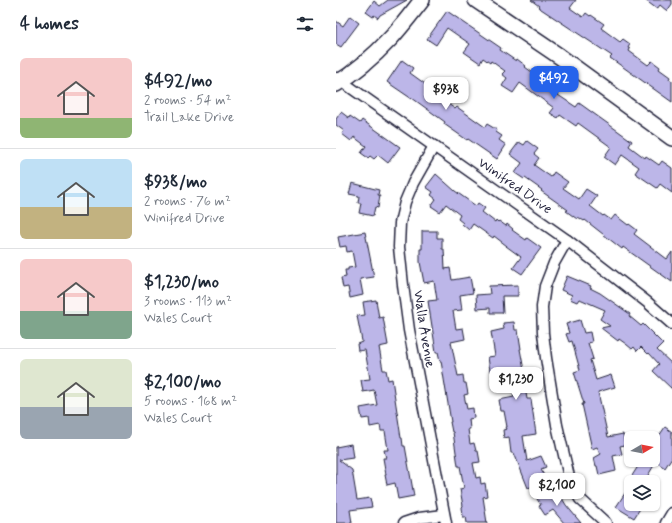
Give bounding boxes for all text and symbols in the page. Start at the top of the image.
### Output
text: 4 homes [20,13,79,35]
icon: filters [294,13,316,35]
pin: $492 [530,66,578,100]
text: $492/mo [144,70,212,92]
text: $492 [539,70,569,87]
icon: home [52,74,100,122]
pin: $938 [422,77,470,111]
text: $938 [433,81,459,98]
text: 2 rooms · 54 m² [144,92,231,109]
text: Trail Lake Drive [144,109,234,126]
street label: Winifred Drive [474,154,556,218]
text: $938/mo [144,171,207,193]
icon: home [52,175,100,223]
text: 2 rooms · 76 m² [144,193,231,210]
text: Winifred Drive [144,210,225,227]
text: $1,230/mo [144,271,219,293]
icon: home [52,275,100,323]
street label: Walla Avenue [409,289,439,369]
text: 3 rooms · 113 m² [144,293,232,310]
text: Wales Court [144,310,213,327]
pin: $1,230 [483,367,549,401]
text: $2,100/mo [144,371,221,393]
text: $1,230 [498,371,534,388]
icon: home [52,375,100,423]
text: 5 rooms · 168 m² [144,393,237,410]
text: Wales Court [144,410,213,427]
north arrow [624,431,660,467]
map controls [624,431,660,511]
pin: $2,100 [524,473,590,507]
button: layers [624,475,660,511]
text: $2,100 [538,477,576,494]

